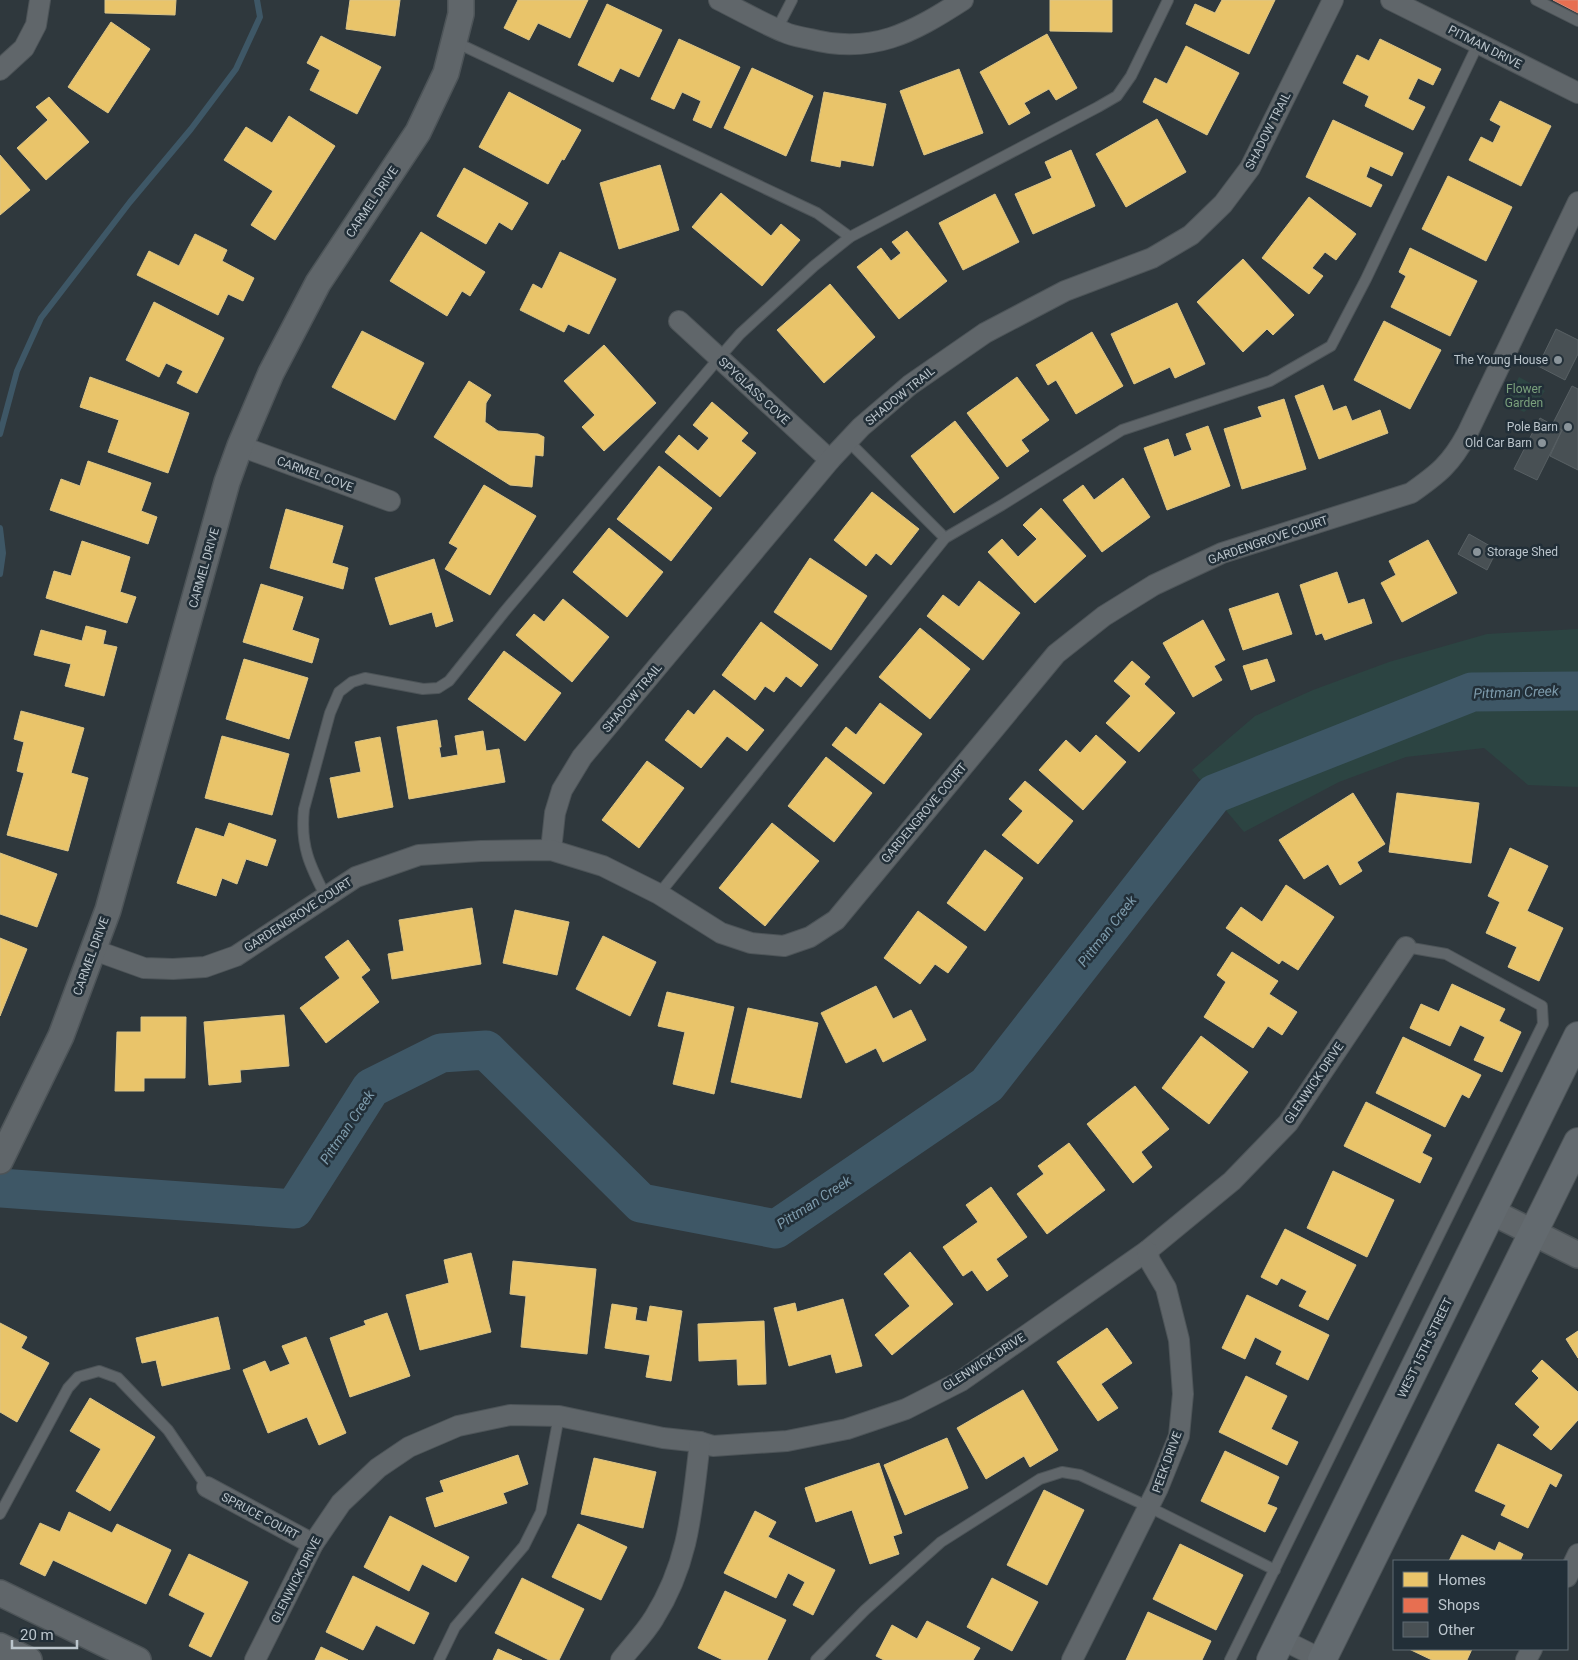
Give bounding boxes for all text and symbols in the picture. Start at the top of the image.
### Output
street label: PITMAN DRIVE [1446,22,1524,72]
street label: SHADOW TRAIL [1242,89,1294,172]
street label: CARMEL DRIVE [343,164,401,240]
place label: The Young House [1454,353,1548,367]
marker: The Young House [1552,354,1564,366]
street label: SPYGLASS COVE [716,355,793,428]
street label: SHADOW TRAIL [862,363,938,428]
park label: Flower Garden [1505,382,1543,410]
place label: Pole Barn [1507,420,1558,434]
marker: Pole Barn [1562,421,1574,433]
place label: Old Car Barn [1465,436,1532,450]
marker: Old Car Barn [1536,437,1548,449]
street label: CARMEL COVE [275,454,355,494]
street label: GARDENGROVE COURT [1206,513,1330,567]
street label: CARMEL DRIVE [186,526,222,610]
place label: Storage Shed [1487,545,1558,559]
marker: Storage Shed [1471,546,1483,558]
street label: SHADOW TRAIL [599,660,665,735]
water label: Pittman Creek [1473,682,1560,701]
street label: GARDENGROVE COURT [878,760,970,866]
street label: GARDENGROVE COURT [241,875,355,955]
water label: Pittman Creek [1074,891,1140,970]
street label: CARMEL DRIVE [70,915,112,997]
street label: GLENWICK DRIVE [1282,1039,1347,1126]
water label: Pittman Creek [316,1086,378,1167]
water label: Pittman Creek [774,1171,855,1232]
street label: WEST 15TH STREET [1395,1296,1455,1400]
street label: GLENWICK DRIVE [940,1330,1028,1394]
street label: PEEK DRIVE [1149,1429,1185,1495]
street label: SPRUCE COURT [219,1490,301,1542]
street label: GLENWICK DRIVE [268,1534,324,1626]
legend [1393,1560,1568,1650]
text: Homes [1438,1571,1486,1589]
text: Shops [1438,1596,1480,1614]
scale bar [12,1618,78,1650]
text: Other [1438,1621,1475,1639]
text: 20 m [20,1626,54,1644]

